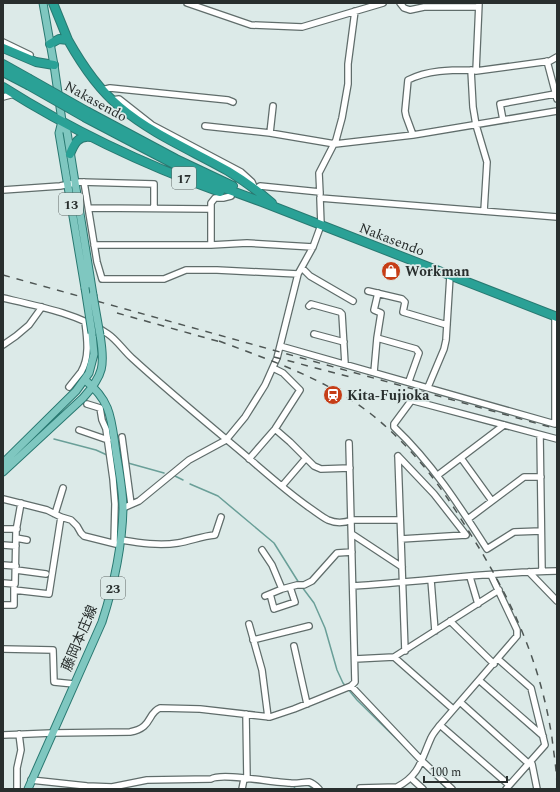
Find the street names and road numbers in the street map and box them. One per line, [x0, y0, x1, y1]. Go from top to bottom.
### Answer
street label: Nakasendo [61, 76, 131, 127]
road number: 17 [172, 167, 196, 189]
road number: 13 [59, 193, 83, 215]
street label: Nakasendo [356, 217, 428, 262]
road number: 23 [101, 577, 125, 599]
street label: 藤岡本庄線 [56, 602, 103, 675]

